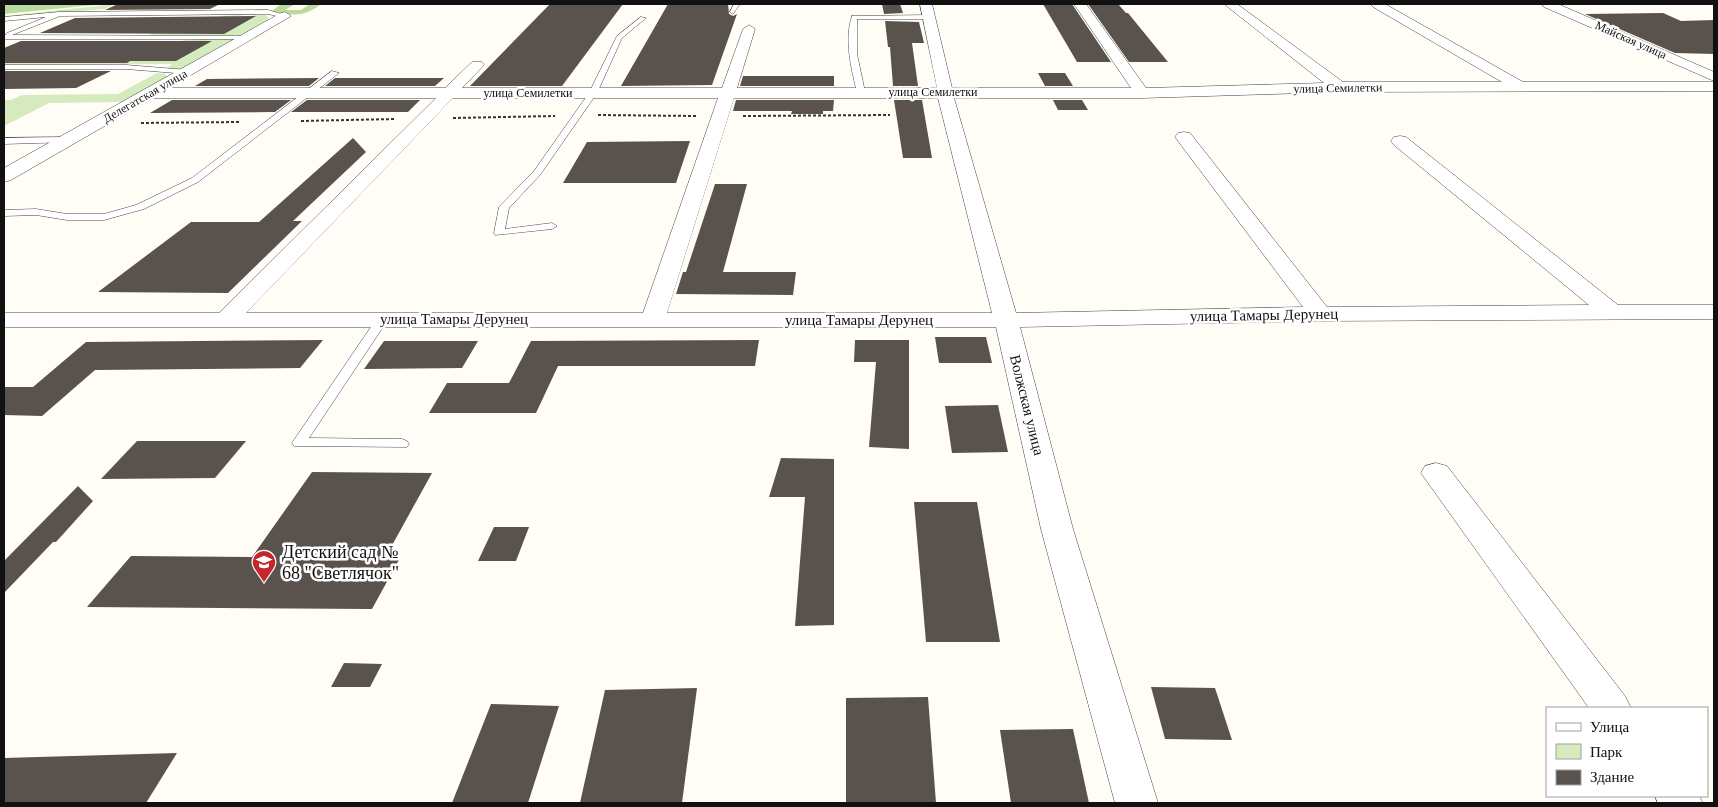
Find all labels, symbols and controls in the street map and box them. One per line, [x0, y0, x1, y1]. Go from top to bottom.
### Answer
street label: Майская улица [1593, 18, 1670, 62]
street label: Делегатская улица [100, 66, 190, 126]
street label: улица Семилетки [1293, 80, 1383, 96]
street label: улица Семилетки [889, 85, 978, 99]
street label: улица Семилетки [484, 86, 573, 100]
street label: улица Тамары Дерунец [1190, 306, 1338, 324]
street label: улица Тамары Дерунец [380, 311, 528, 327]
street label: улица Тамары Дерунец [785, 312, 933, 328]
street label: Волжская улица [1007, 353, 1047, 457]
place label: Детский сад № 68 "Светлячок" [282, 542, 399, 583]
school or university icon: Детский сад № 68 "Светлячок" [251, 549, 277, 583]
legend [1546, 707, 1708, 797]
text: Улица [1590, 719, 1629, 735]
text: Парк [1590, 744, 1623, 760]
text: Здание [1590, 769, 1634, 785]

